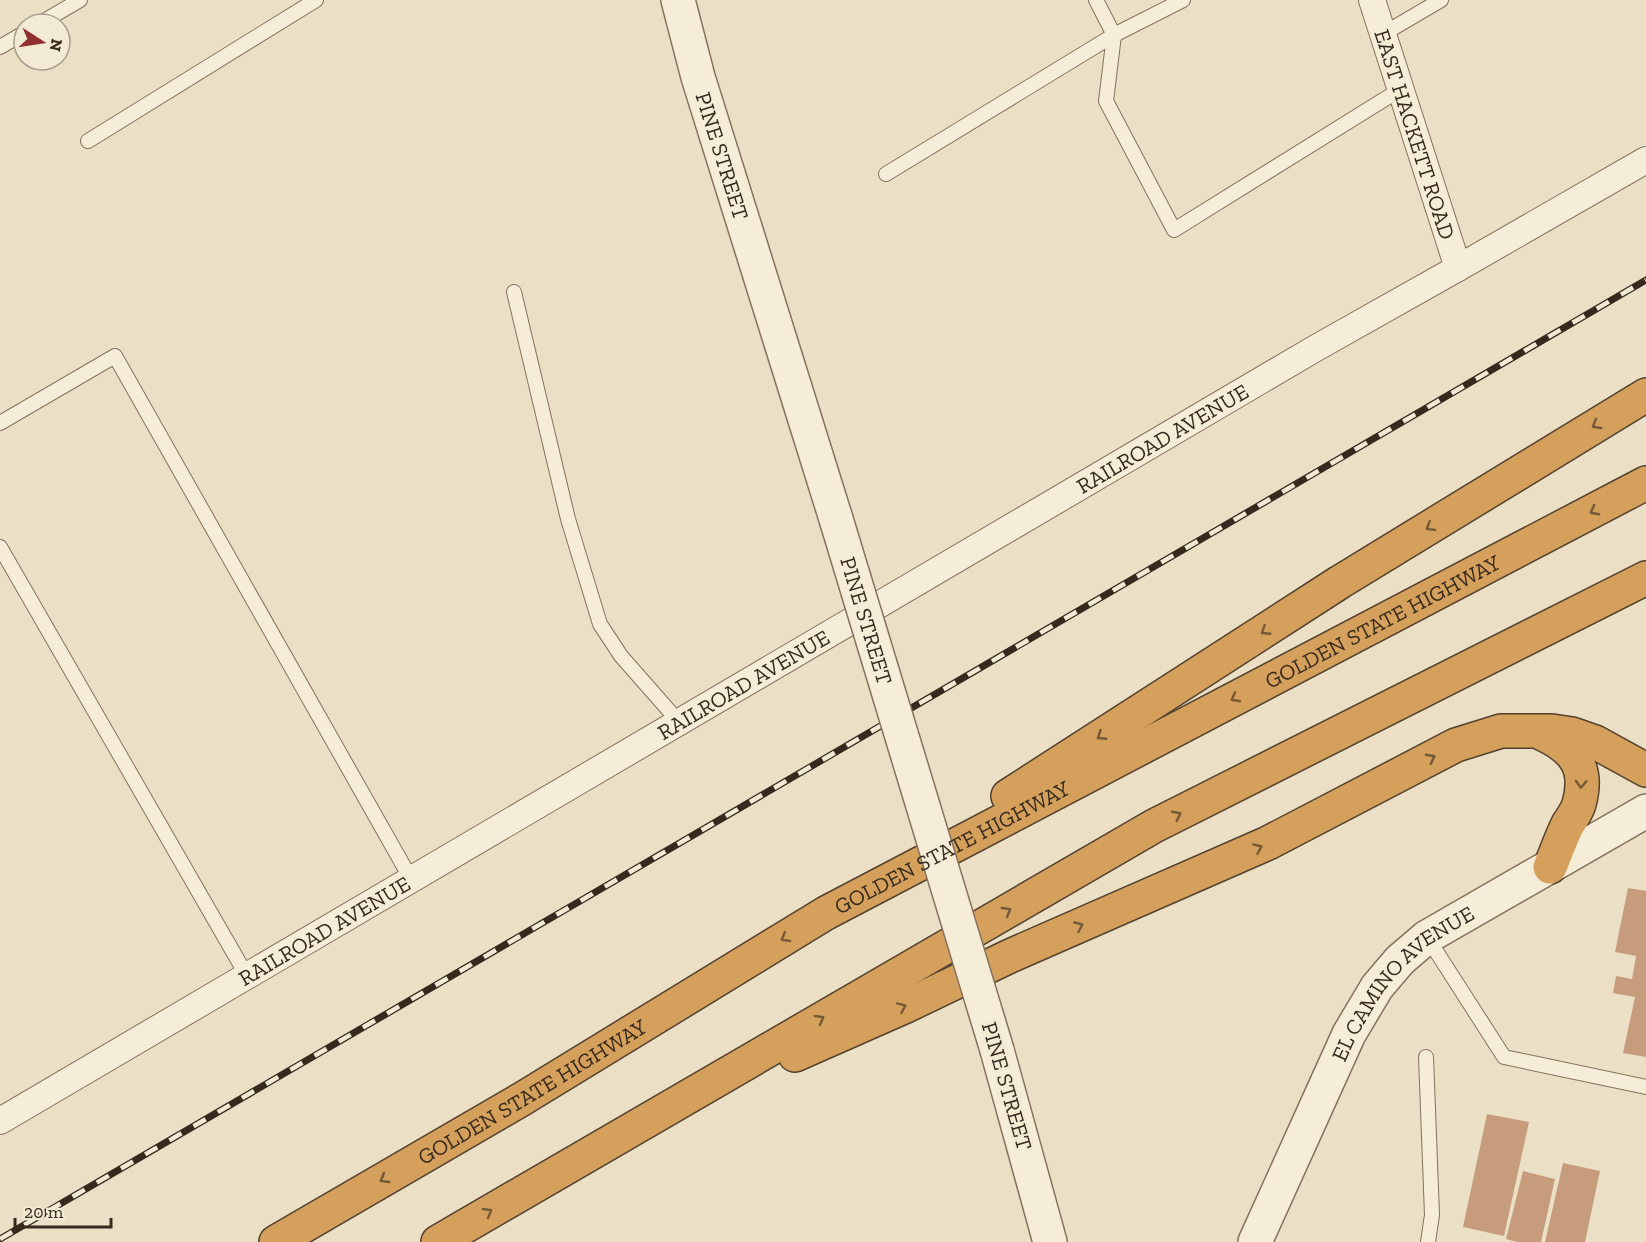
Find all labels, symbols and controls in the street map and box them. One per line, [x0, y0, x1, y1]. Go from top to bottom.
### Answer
north arrow [12, 12, 72, 72]
street label: EAST HACKETT ROAD [1369, 26, 1461, 243]
text: N [46, 37, 67, 53]
street label: PINE STREET [690, 89, 755, 223]
street label: RAILROAD AVENUE [1071, 377, 1253, 499]
one-way arrow [1592, 418, 1602, 429]
one-way arrow [1589, 503, 1600, 515]
one-way arrow [1426, 520, 1436, 532]
street label: GOLDEN STATE HIGHWAY [1260, 548, 1505, 694]
street label: PINE STREET [835, 553, 899, 688]
street label: RAILROAD AVENUE [652, 623, 834, 745]
one-way arrow [1260, 623, 1271, 634]
one-way arrow [1231, 691, 1242, 703]
one-way arrow [1096, 729, 1107, 740]
one-way arrow [1425, 754, 1435, 765]
street label: GOLDEN STATE HIGHWAY [830, 774, 1074, 920]
one-way arrow [1575, 780, 1587, 789]
one-way arrow [1170, 811, 1181, 822]
one-way arrow [1251, 843, 1262, 855]
street label: RAILROAD AVENUE [233, 870, 415, 992]
street label: EL CAMINO AVENUE [1325, 899, 1479, 1065]
one-way arrow [1001, 907, 1011, 918]
one-way arrow [1073, 921, 1084, 933]
one-way arrow [781, 930, 791, 942]
one-way arrow [895, 1003, 906, 1015]
street label: GOLDEN STATE HIGHWAY [413, 1012, 652, 1170]
one-way arrow [814, 1015, 824, 1027]
street label: PINE STREET [976, 1019, 1038, 1154]
one-way arrow [380, 1172, 390, 1183]
scale bar [15, 1191, 111, 1229]
text: 20 m [24, 1201, 64, 1223]
one-way arrow [482, 1208, 492, 1220]

